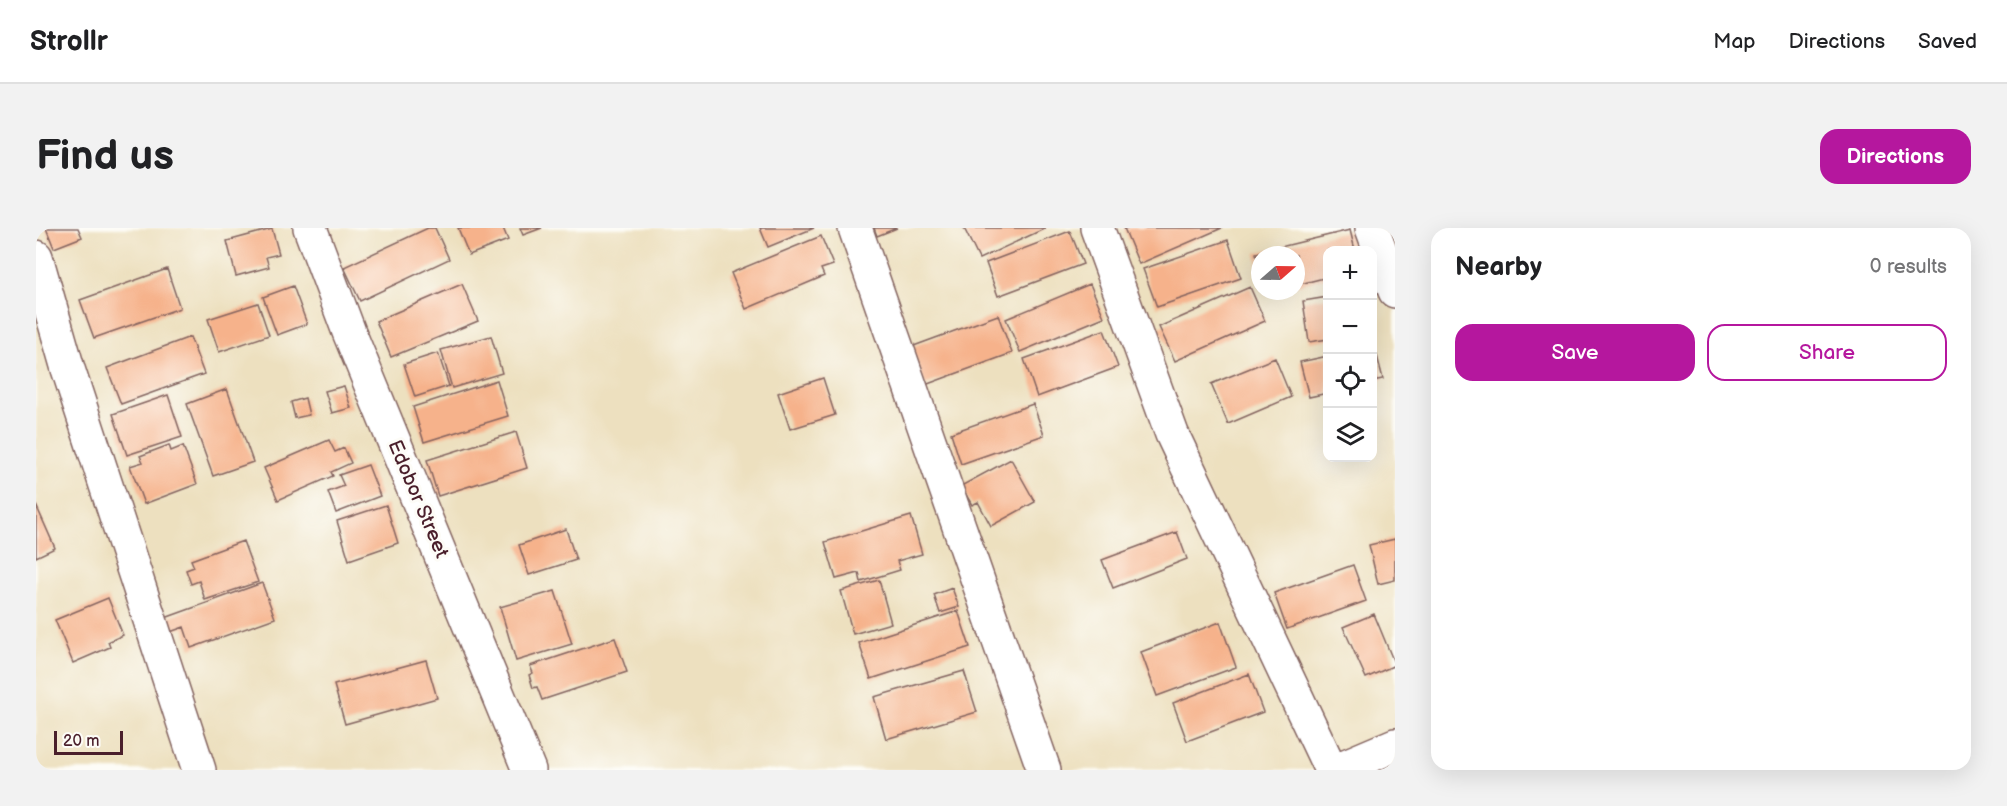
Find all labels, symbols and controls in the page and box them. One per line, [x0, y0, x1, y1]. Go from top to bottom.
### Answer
text: Strollr [30, 25, 108, 58]
text: Map [1713, 29, 1756, 54]
text: Directions [1789, 29, 1885, 54]
text: Saved [1918, 29, 1977, 54]
button: Directions [1820, 129, 1971, 184]
text: Find us [36, 131, 174, 182]
north arrow [1251, 246, 1305, 300]
map controls [1323, 246, 1377, 462]
button: + [1323, 246, 1377, 300]
text: Nearby [1455, 252, 1542, 283]
text: 0 results [1870, 255, 1947, 279]
button: − [1323, 300, 1377, 354]
button: Save [1455, 324, 1695, 381]
button: Share [1707, 324, 1947, 381]
button: locate [1323, 354, 1377, 408]
button: layers [1323, 408, 1377, 462]
street label: Edobor Street [382, 436, 454, 562]
scale bar [54, 728, 123, 756]
text: 20 m [63, 732, 99, 751]

